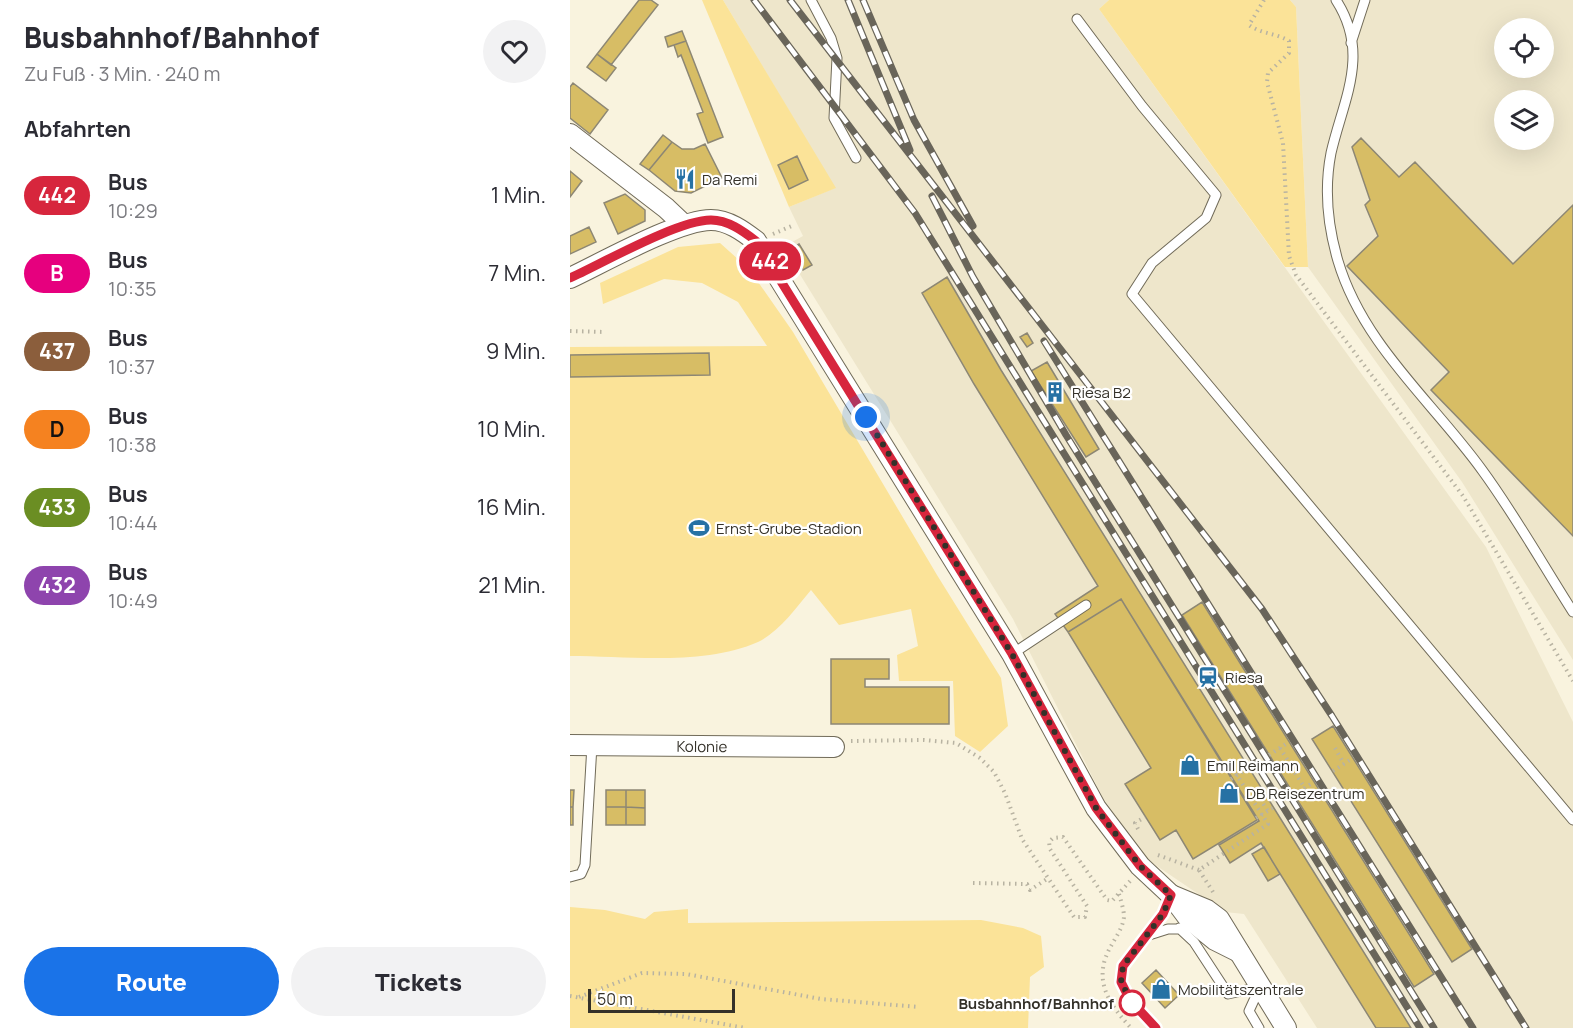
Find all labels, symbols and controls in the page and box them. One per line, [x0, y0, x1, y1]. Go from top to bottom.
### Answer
text: Busbahnhof/Bahnhof [24, 18, 319, 56]
map controls [1494, 18, 1554, 150]
button: locate [1494, 18, 1554, 78]
button: heart [483, 20, 546, 83]
text: Zu Fuß · 3 Min. · 240 m [24, 60, 221, 87]
button: layers [1494, 90, 1554, 150]
text: Abfahrten [24, 114, 131, 144]
text: Bus [108, 167, 148, 197]
restaurant icon: Da Remi [673, 167, 697, 191]
place label: Da Remi [702, 169, 758, 190]
text: 1 Min. [491, 180, 546, 210]
text: 442 [38, 181, 76, 209]
text: 10:29 [108, 197, 158, 224]
line badge: 442 [736, 242, 804, 280]
text: Bus [108, 245, 148, 275]
text: 442 [751, 247, 789, 275]
text: 7 Min. [488, 258, 546, 288]
text: B [50, 259, 64, 287]
text: 10:35 [108, 275, 157, 302]
text: Bus [108, 323, 148, 353]
text: 9 Min. [486, 336, 546, 366]
text: 437 [39, 337, 75, 365]
text: 10:37 [108, 353, 155, 380]
building icon: Riesa B2 [1043, 380, 1067, 404]
place label: Riesa B2 [1072, 382, 1131, 403]
text: Bus [108, 401, 148, 431]
your location [851, 402, 881, 432]
text: 10 Min. [477, 414, 546, 444]
text: D [50, 415, 64, 443]
text: 10:38 [108, 431, 157, 458]
text: Bus [108, 479, 148, 509]
text: 16 Min. [477, 492, 546, 522]
text: 433 [38, 493, 76, 521]
text: 10:44 [108, 509, 158, 536]
sports icon: Ernst-Grube-Stadion [687, 516, 711, 540]
place label: Ernst-Grube-Stadion [716, 518, 862, 539]
text: Bus [108, 557, 148, 587]
text: 21 Min. [478, 570, 546, 600]
text: 432 [38, 571, 76, 599]
text: 10:49 [108, 587, 158, 614]
station icon: Riesa [1196, 665, 1220, 689]
place label: Riesa [1225, 667, 1263, 688]
street label: Kolonie [677, 735, 728, 757]
shop icon: Emil Reimann [1178, 753, 1202, 777]
place label: Emil Reimann [1207, 755, 1299, 776]
shop icon: DB Reisezentrum [1217, 781, 1241, 805]
place label: DB Reisezentrum [1246, 783, 1364, 804]
button: Route [24, 947, 279, 1016]
button: Tickets [291, 947, 546, 1016]
shop icon: Mobilitätszentrale [1149, 977, 1173, 1001]
place label: Mobilitätszentrale [1178, 979, 1304, 1000]
scale bar [588, 986, 735, 1014]
text: 50 m [597, 988, 633, 1010]
marker: Busbahnhof/Bahnhof [1119, 990, 1145, 1016]
place label: Busbahnhof/Bahnhof [958, 993, 1114, 1014]

